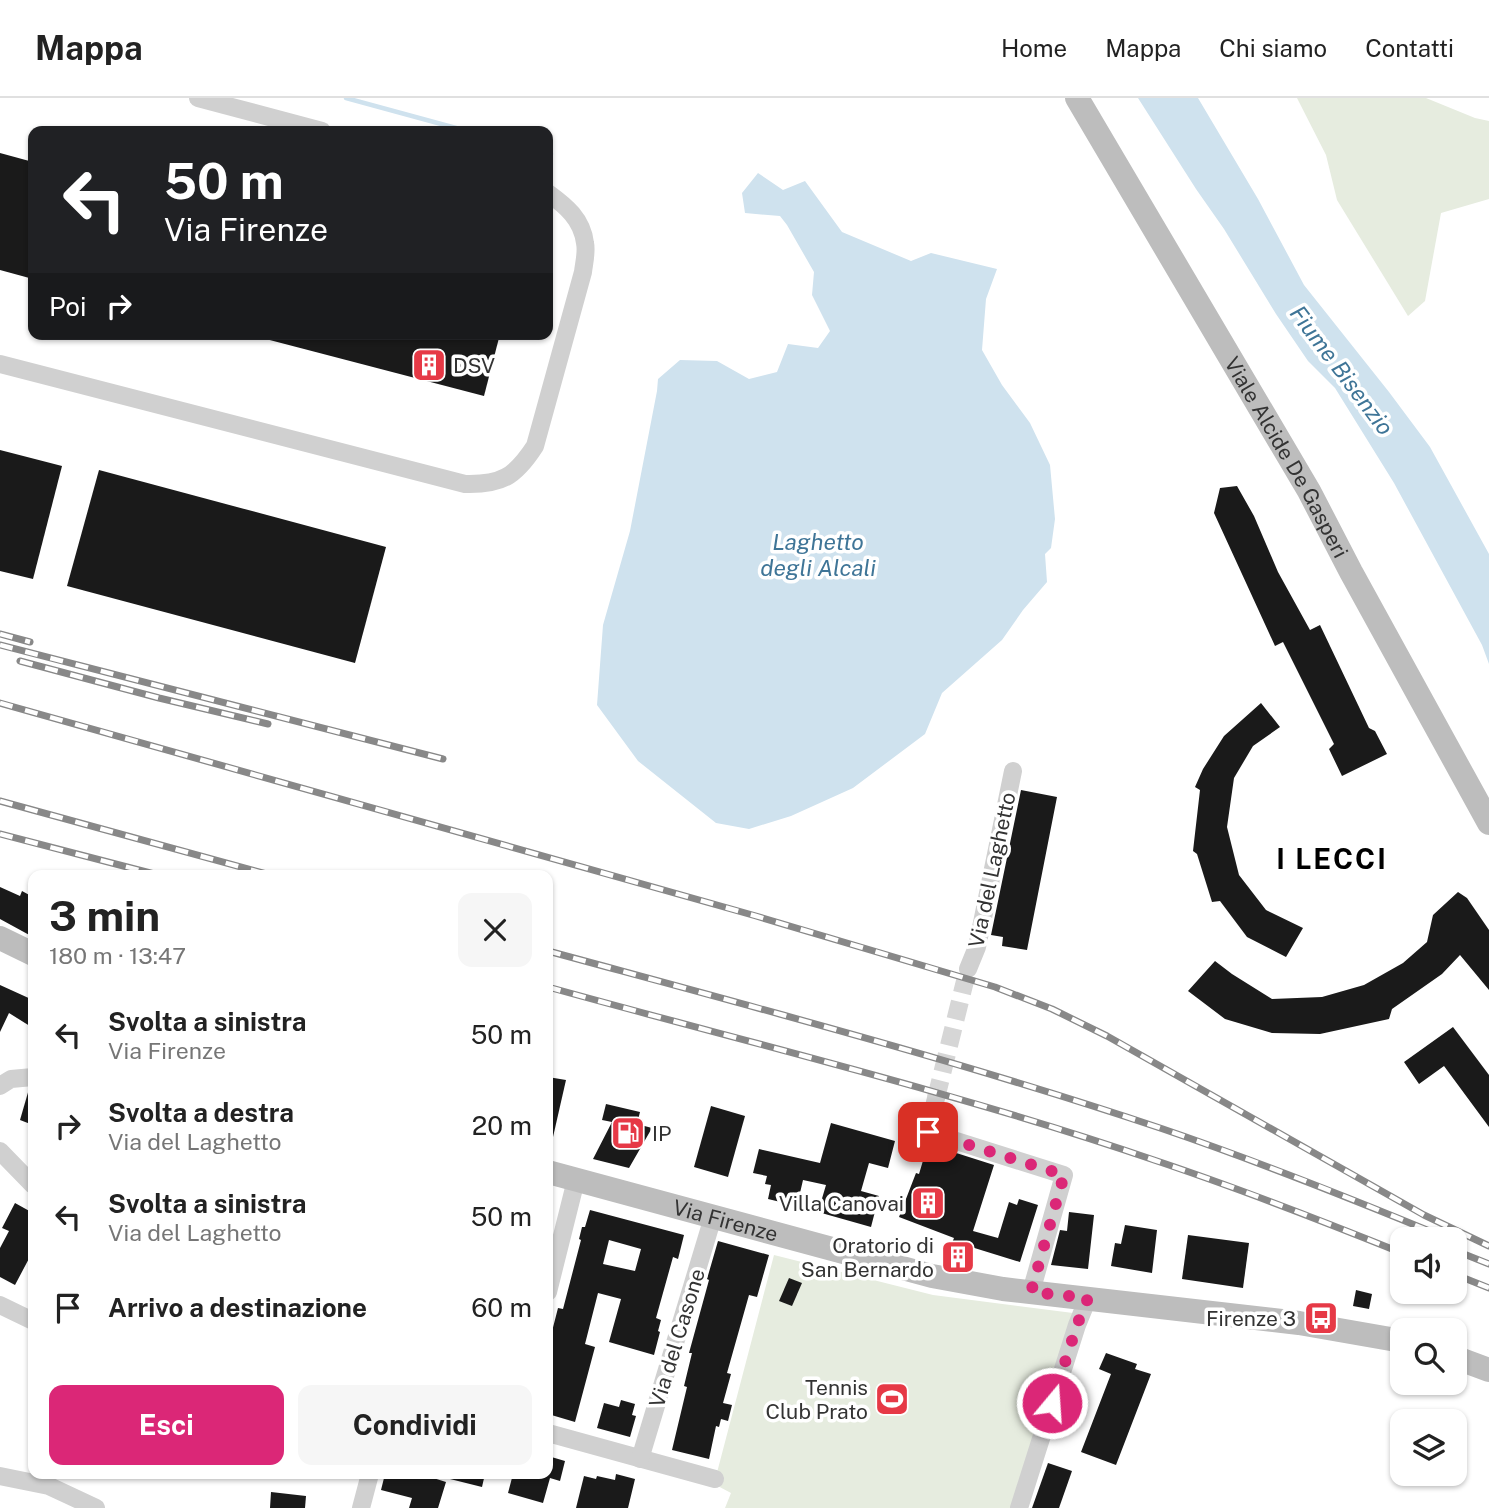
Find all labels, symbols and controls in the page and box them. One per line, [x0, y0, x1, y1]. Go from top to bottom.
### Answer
text: Mappa [35, 29, 143, 67]
text: Home [1001, 34, 1067, 62]
text: Mappa [1105, 34, 1181, 62]
text: Chi siamo [1219, 34, 1327, 62]
text: Contatti [1365, 34, 1454, 62]
text: 50 m [164, 152, 284, 210]
icon: left [49, 154, 140, 245]
text: Via Firenze [164, 211, 328, 248]
icon: right [100, 287, 138, 325]
text: Poi [49, 291, 86, 322]
water label: Fiume Bisenzio [1285, 300, 1399, 440]
building icon: DSV [410, 346, 448, 384]
street label: Viale Alcide De Gasperi [1220, 352, 1354, 562]
place label: DSV [453, 353, 495, 378]
water label: Laghetto degli Alcali [760, 528, 876, 581]
street label: Via del Laghetto [963, 790, 1021, 950]
district label: I LECCI [1276, 842, 1388, 875]
text: 3 min [49, 891, 160, 940]
button: close [458, 893, 532, 967]
text: 180 m · 13:47 [49, 942, 186, 969]
text: Svolta a sinistra [108, 1006, 306, 1037]
icon: left [49, 1016, 87, 1054]
text: 50 m [471, 1019, 532, 1050]
text: Via Firenze [108, 1037, 226, 1064]
text: Svolta a destra [108, 1097, 294, 1128]
pin [898, 1102, 958, 1162]
icon: right [49, 1107, 87, 1145]
text: 20 m [472, 1110, 532, 1141]
icon: arrive [909, 1113, 947, 1151]
fuel station icon: IP [609, 1114, 647, 1152]
place label: IP [652, 1121, 671, 1146]
text: Via del Laghetto [108, 1128, 282, 1155]
building icon: Villa Canovai [909, 1184, 947, 1222]
text: Svolta a sinistra [108, 1188, 306, 1219]
place label: Villa Canovai [779, 1191, 904, 1216]
street label: Via Firenze [670, 1194, 781, 1246]
icon: left [49, 1198, 87, 1236]
text: 50 m [471, 1201, 532, 1232]
text: Via del Laghetto [108, 1219, 282, 1246]
map controls [1390, 1227, 1467, 1486]
button: sound [1390, 1227, 1467, 1304]
place label: Oratorio di San Bernardo [801, 1233, 934, 1282]
building icon: Oratorio di San Bernardo [939, 1238, 977, 1276]
street label: Via del Casone [644, 1265, 710, 1411]
icon: arrive [49, 1289, 87, 1327]
text: Arrivo a destinazione [108, 1292, 367, 1323]
text: 60 m [471, 1292, 532, 1323]
bus stop icon: Firenze 3 [1302, 1299, 1340, 1337]
place label: Firenze 3 [1206, 1306, 1296, 1331]
button: search [1390, 1318, 1467, 1395]
position arrow [1015, 1366, 1089, 1440]
place label: Tennis Club Prato [766, 1375, 868, 1424]
sports icon: Tennis Club Prato [873, 1380, 911, 1418]
button: Esci [49, 1385, 284, 1465]
button: Condividi [298, 1385, 532, 1465]
button: layers [1390, 1409, 1467, 1486]

